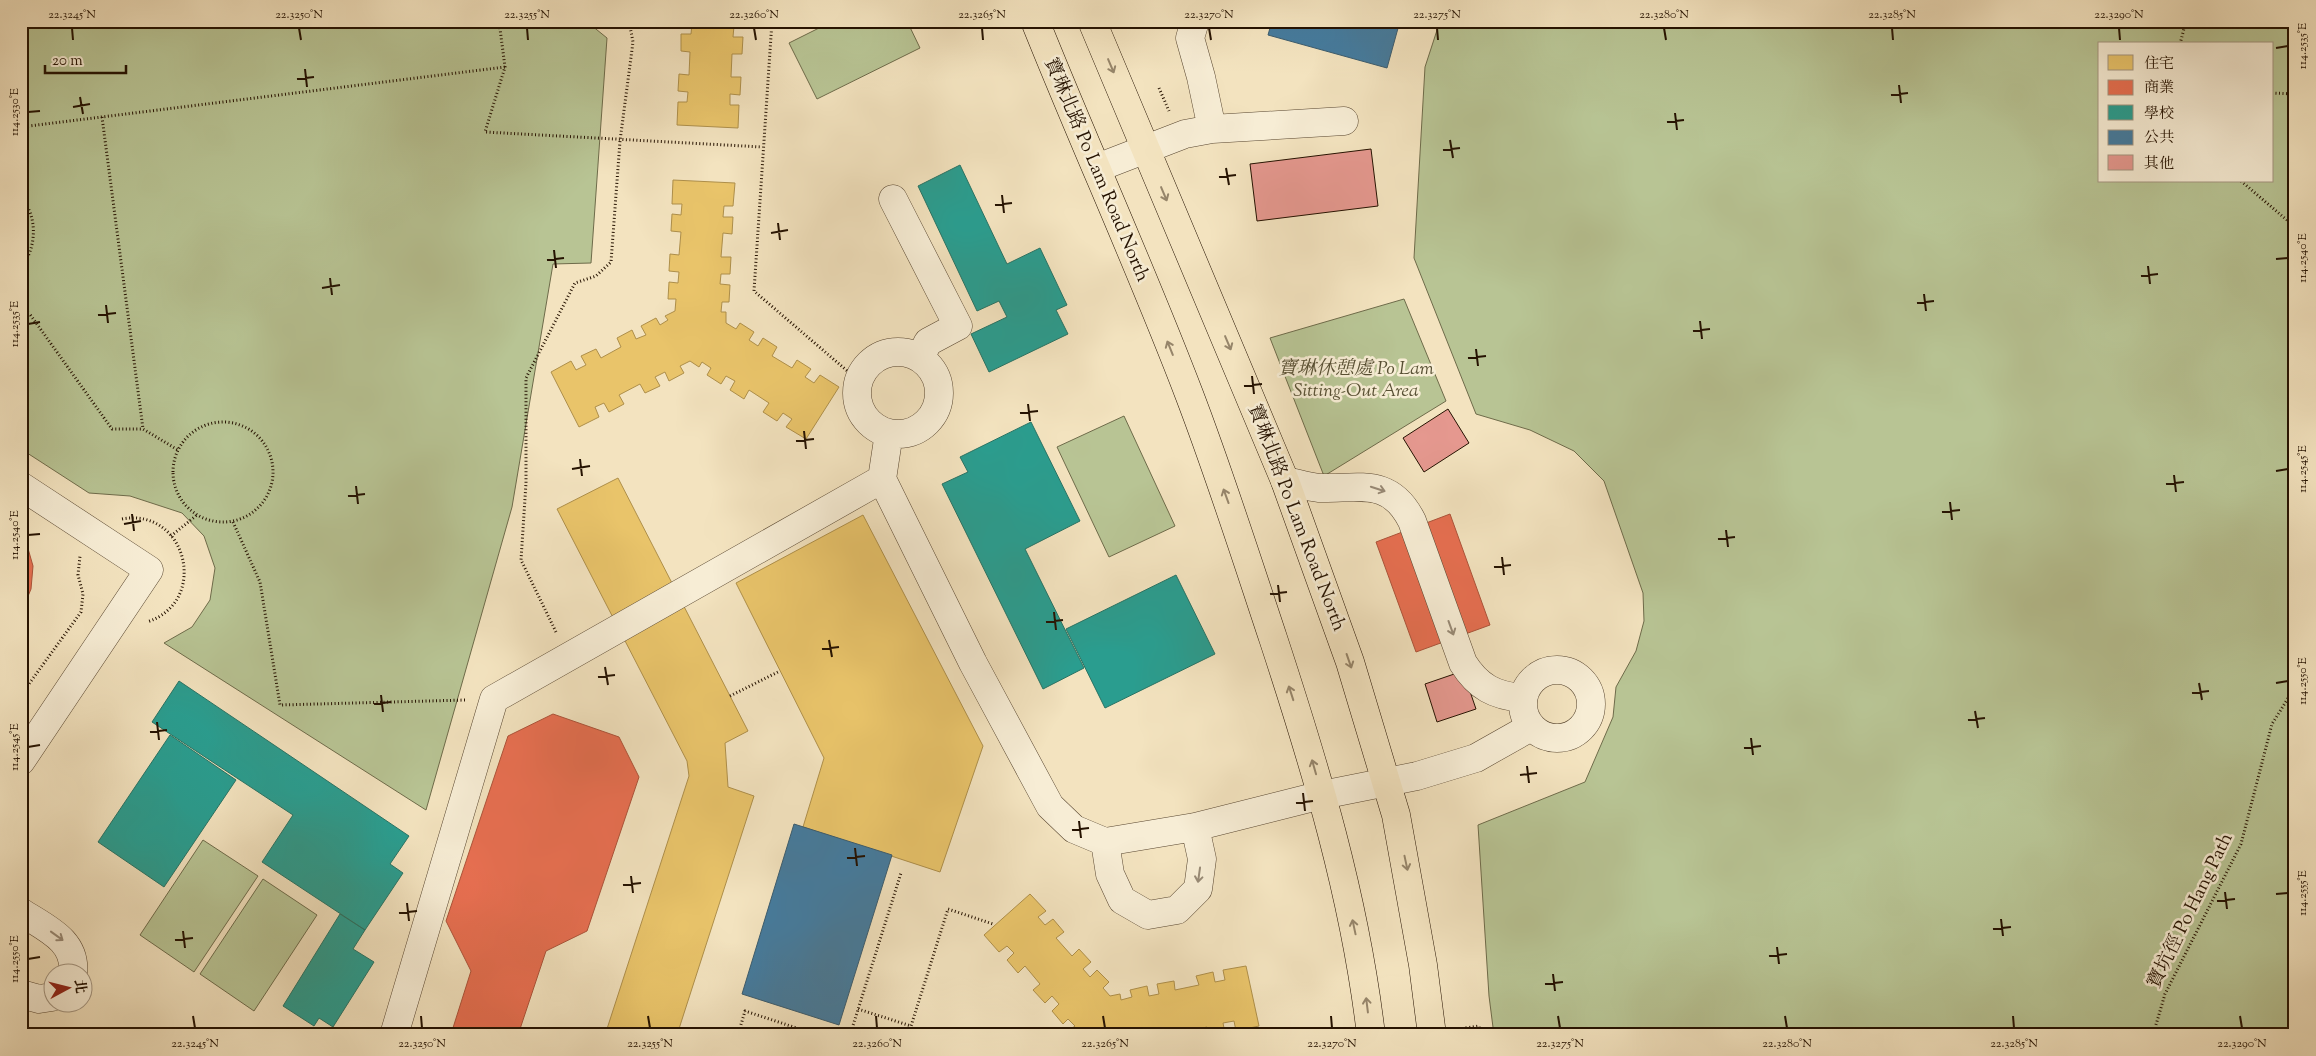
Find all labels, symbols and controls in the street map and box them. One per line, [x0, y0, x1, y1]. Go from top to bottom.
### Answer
text: 22.3245°N [48, 6, 96, 24]
text: 22.3250°N [275, 6, 323, 24]
text: 22.3255°N [504, 6, 550, 24]
text: 22.3260°N [729, 6, 779, 24]
text: 22.3265°N [958, 6, 1006, 24]
text: 22.3270°N [1184, 6, 1234, 24]
text: 22.3275°N [1413, 6, 1461, 24]
text: 22.3280°N [1639, 6, 1689, 24]
text: 22.3285°N [1868, 6, 1916, 24]
text: 22.3290°N [2094, 6, 2144, 24]
text: 114.2535°E [2294, 22, 2312, 69]
scale bar [45, 42, 126, 74]
legend [2098, 42, 2274, 182]
text: 20 m [52, 51, 83, 72]
street label: 寶琳北路 Po Lam Road North [1036, 54, 1156, 286]
text: 住宅 [2144, 54, 2174, 75]
one-way arrow [1107, 58, 1117, 73]
text: 商業 [2144, 78, 2174, 99]
text: 114.2530°E [6, 87, 24, 136]
text: 學校 [2144, 104, 2174, 125]
text: 公共 [2144, 128, 2174, 149]
text: 其他 [2144, 154, 2174, 175]
one-way arrow [1160, 186, 1169, 201]
text: 114.2540°E [2294, 233, 2312, 283]
text: 114.2535°E [6, 300, 24, 347]
one-way arrow [1223, 335, 1233, 350]
one-way arrow [1165, 341, 1174, 356]
park label: 寶琳休憩處 Po Lam Sitting-Out Area [1278, 356, 1435, 405]
street label: 寶琳北路 Po Lam Road North [1240, 401, 1352, 635]
text: 114.2545°E [2294, 445, 2312, 493]
one-way arrow [1369, 485, 1385, 495]
one-way arrow [1221, 488, 1230, 504]
text: 114.2540°E [6, 510, 24, 560]
one-way arrow [1447, 620, 1456, 635]
one-way arrow [1345, 652, 1354, 668]
text: 114.2550°E [2294, 656, 2312, 705]
one-way arrow [1286, 685, 1295, 701]
text: 114.2545°E [6, 723, 24, 771]
one-way arrow [1309, 759, 1319, 775]
street label: 寶坑徑 Po Hang Path [2142, 829, 2240, 993]
one-way arrow [1401, 854, 1411, 870]
one-way arrow [1194, 867, 1204, 883]
text: 114.2555°E [2294, 869, 2312, 916]
one-way arrow [1348, 919, 1358, 935]
one-way arrow [50, 931, 64, 941]
text: 114.2550°E [6, 934, 24, 983]
north arrow [42, 964, 92, 1014]
text: 北 [68, 978, 90, 995]
one-way arrow [1362, 997, 1372, 1013]
text: 22.3245°N [171, 1035, 219, 1053]
text: 22.3250°N [398, 1035, 446, 1053]
text: 22.3255°N [627, 1035, 673, 1053]
text: 22.3260°N [852, 1035, 902, 1053]
text: 22.3265°N [1081, 1035, 1129, 1053]
text: 22.3270°N [1307, 1035, 1357, 1053]
text: 22.3275°N [1536, 1035, 1584, 1053]
text: 22.3280°N [1762, 1035, 1812, 1053]
text: 22.3285°N [1990, 1035, 2038, 1053]
text: 22.3290°N [2217, 1035, 2267, 1053]

